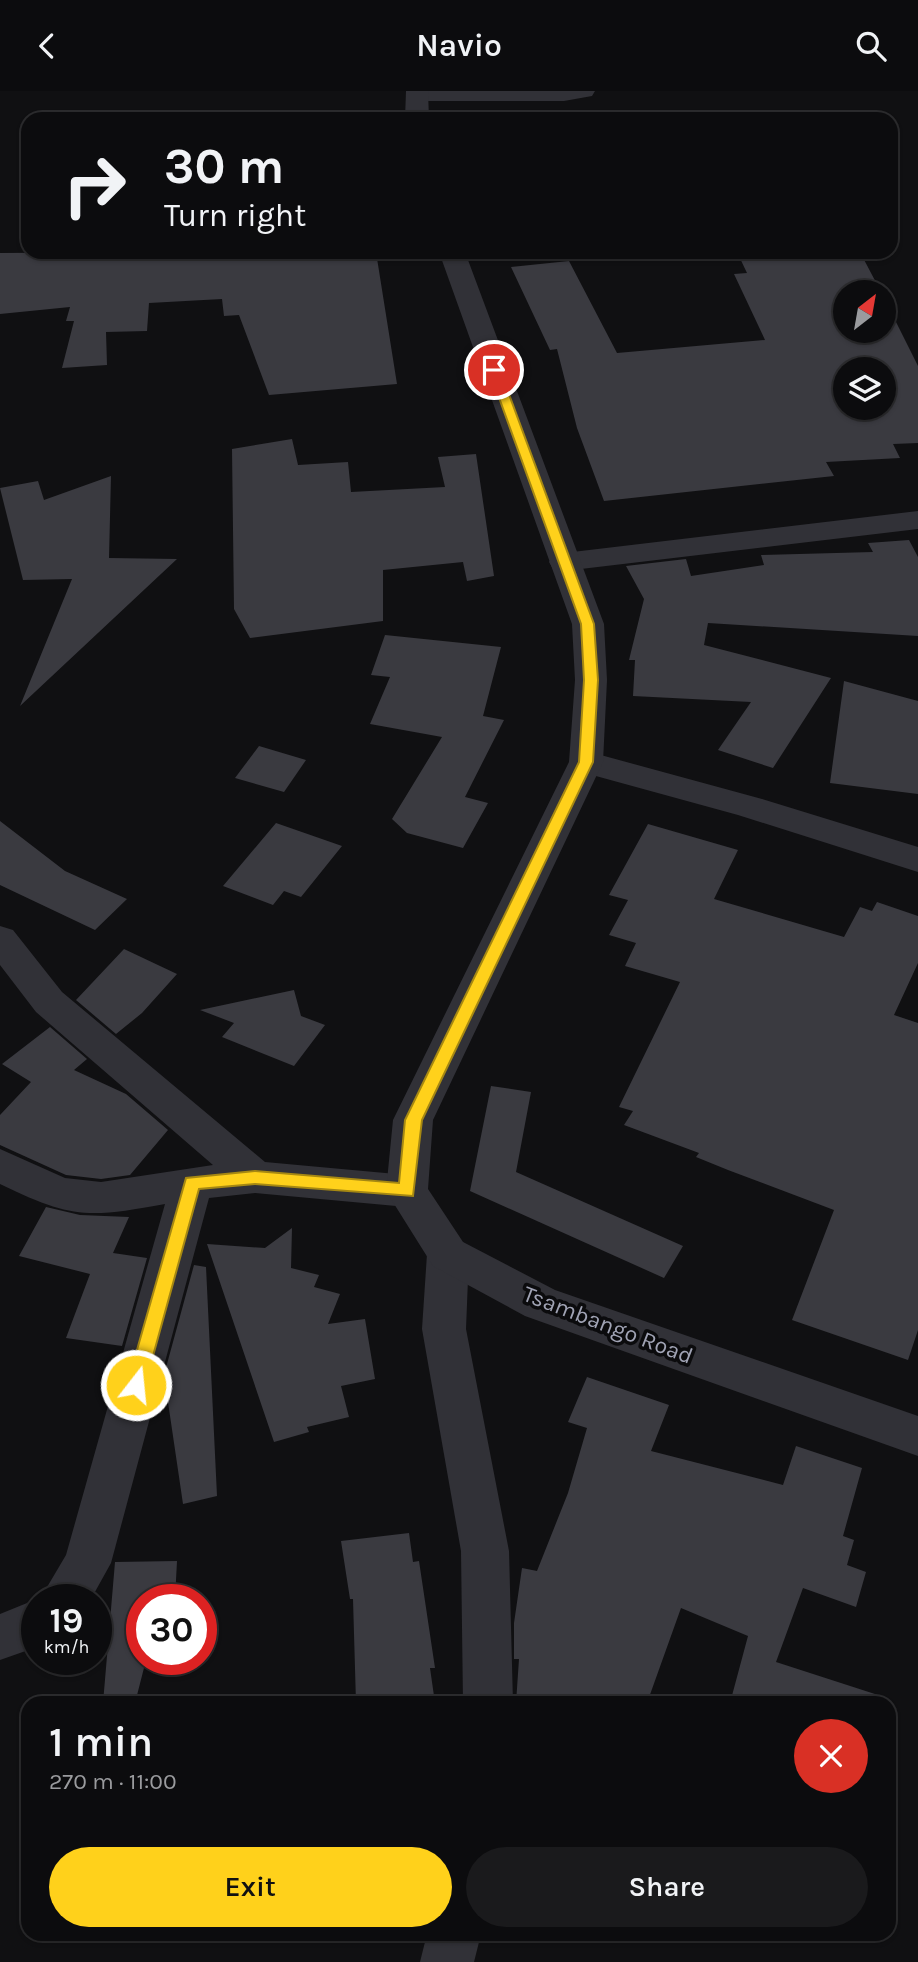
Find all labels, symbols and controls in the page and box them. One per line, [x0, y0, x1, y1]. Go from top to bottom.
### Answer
icon: back [28, 27, 66, 65]
text: Navio [416, 27, 502, 64]
icon: search [852, 27, 890, 65]
text: 30 m [164, 138, 284, 195]
icon: right [49, 140, 140, 231]
text: Turn right [164, 197, 306, 234]
north arrow [833, 280, 896, 343]
map controls [833, 280, 896, 420]
pin [464, 340, 524, 400]
icon: arrive [475, 351, 513, 389]
button: layers [833, 357, 896, 420]
street label: Tsambango Road [519, 1280, 697, 1370]
position arrow [99, 1348, 173, 1422]
speed limit sign: 30 [126, 1584, 217, 1675]
text: 19 [50, 1600, 83, 1641]
text: km/h [44, 1636, 89, 1658]
text: 1 min [49, 1717, 153, 1767]
button: close [794, 1719, 868, 1793]
text: 270 m · 11:00 [49, 1768, 177, 1795]
button: Exit [49, 1847, 452, 1927]
button: Share [466, 1847, 868, 1927]

